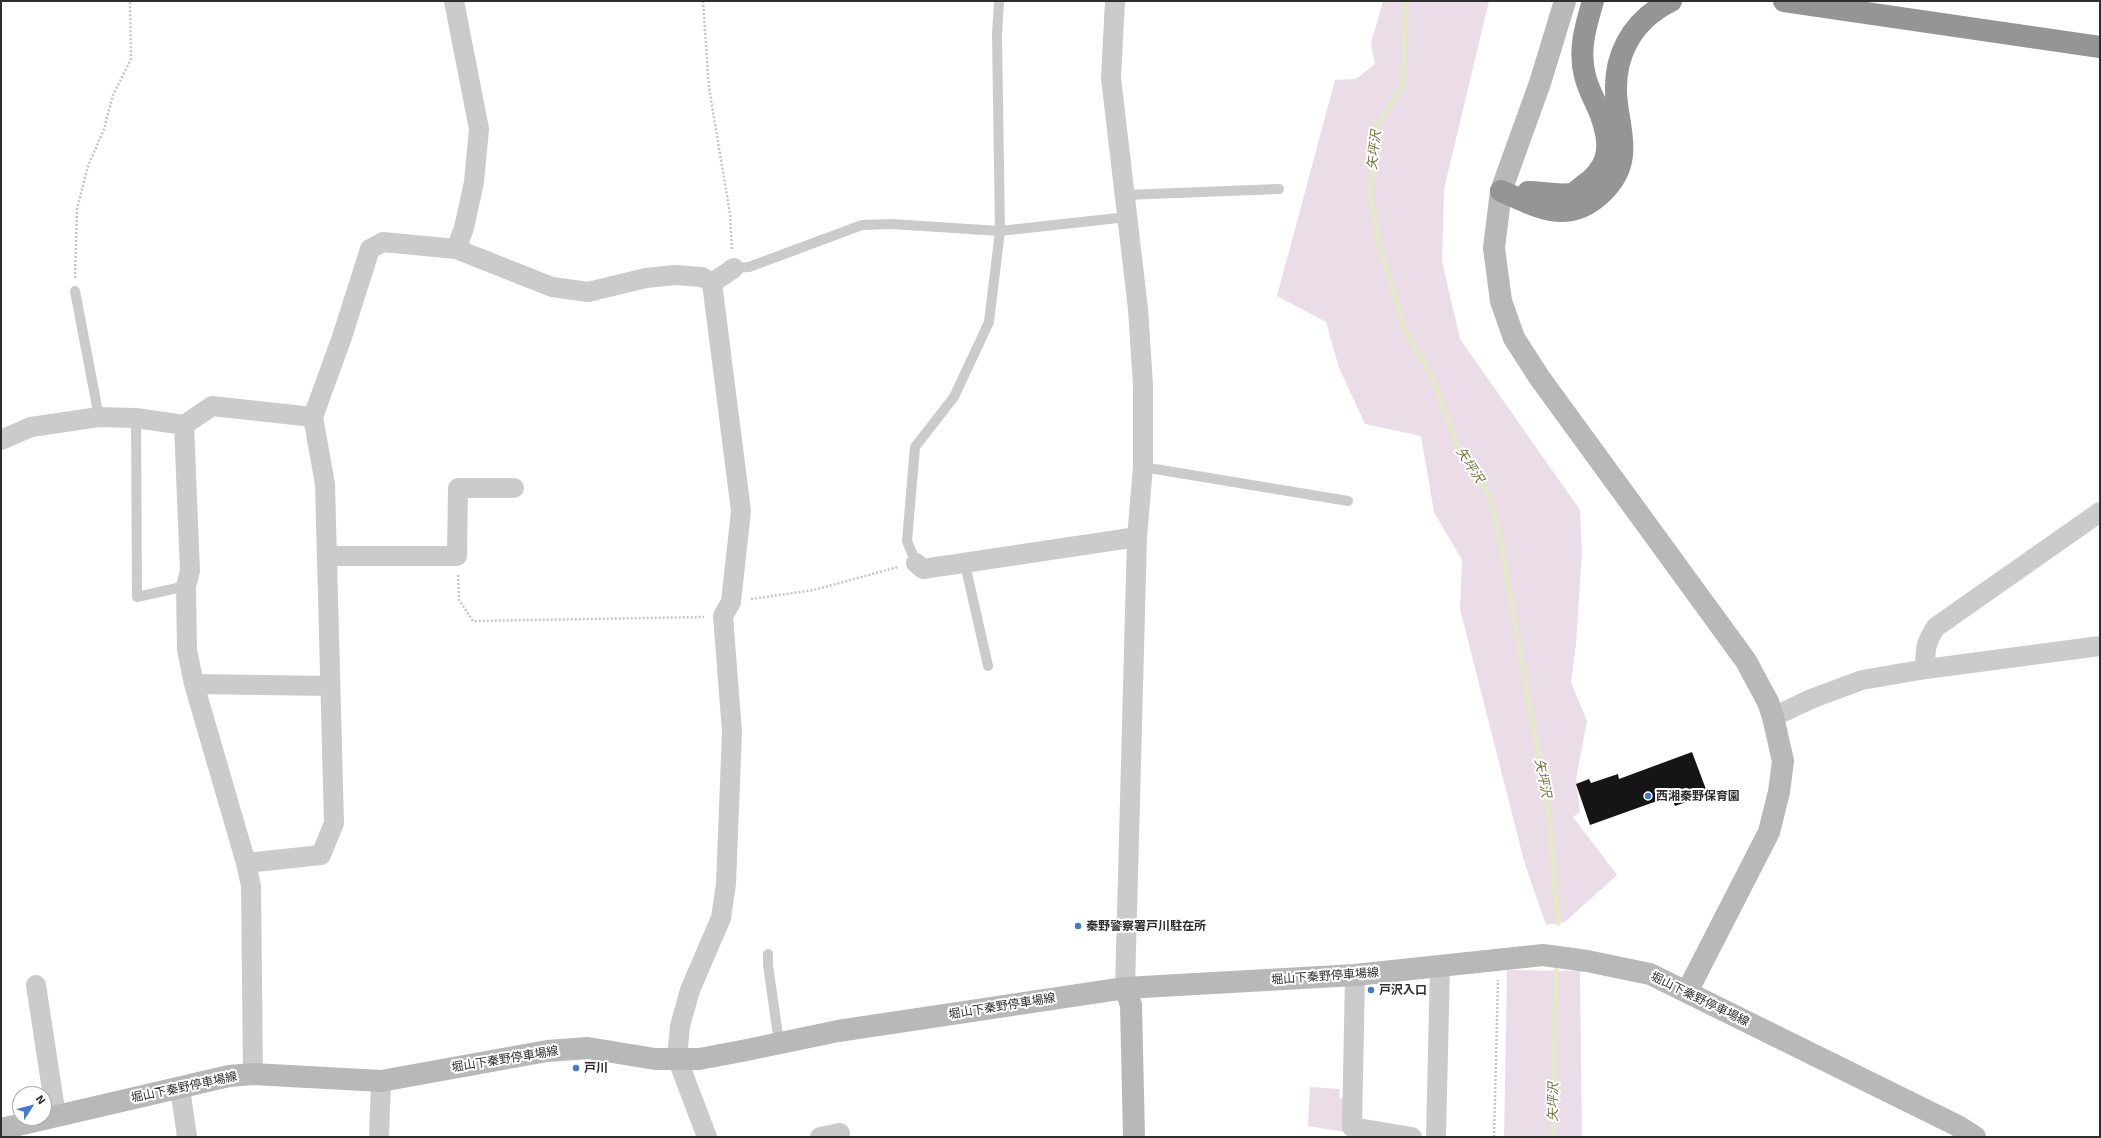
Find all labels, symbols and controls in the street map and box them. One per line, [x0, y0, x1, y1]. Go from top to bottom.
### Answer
water label: 矢坪沢 [1364, 130, 1384, 170]
water label: 矢坪沢 [1453, 444, 1487, 486]
water label: 矢坪沢 [1532, 757, 1554, 799]
place label: 西湘秦野保育園 [1656, 789, 1740, 803]
marker: 西湘秦野保育園 [1643, 791, 1653, 801]
place label: 秦野警察署戸川駐在所 [1086, 919, 1206, 933]
marker: 秦野警察署戸川駐在所 [1073, 921, 1083, 931]
street label: 堀山下秦野停車場線 [1271, 965, 1379, 987]
street label: 堀山下秦野停車場線 [1648, 969, 1752, 1029]
place label: 戸沢入口 [1379, 983, 1427, 997]
marker: 戸沢入口 [1366, 985, 1376, 995]
street label: 堀山下秦野停車場線 [948, 990, 1056, 1022]
street label: 堀山下秦野停車場線 [451, 1043, 559, 1075]
place label: 戸川 [584, 1061, 608, 1075]
marker: 戸川 [571, 1063, 581, 1073]
street label: 堀山下秦野停車場線 [130, 1069, 238, 1105]
water label: 矢坪沢 [1545, 1082, 1561, 1122]
north arrow [12, 1086, 52, 1126]
text: N [34, 1092, 49, 1106]

